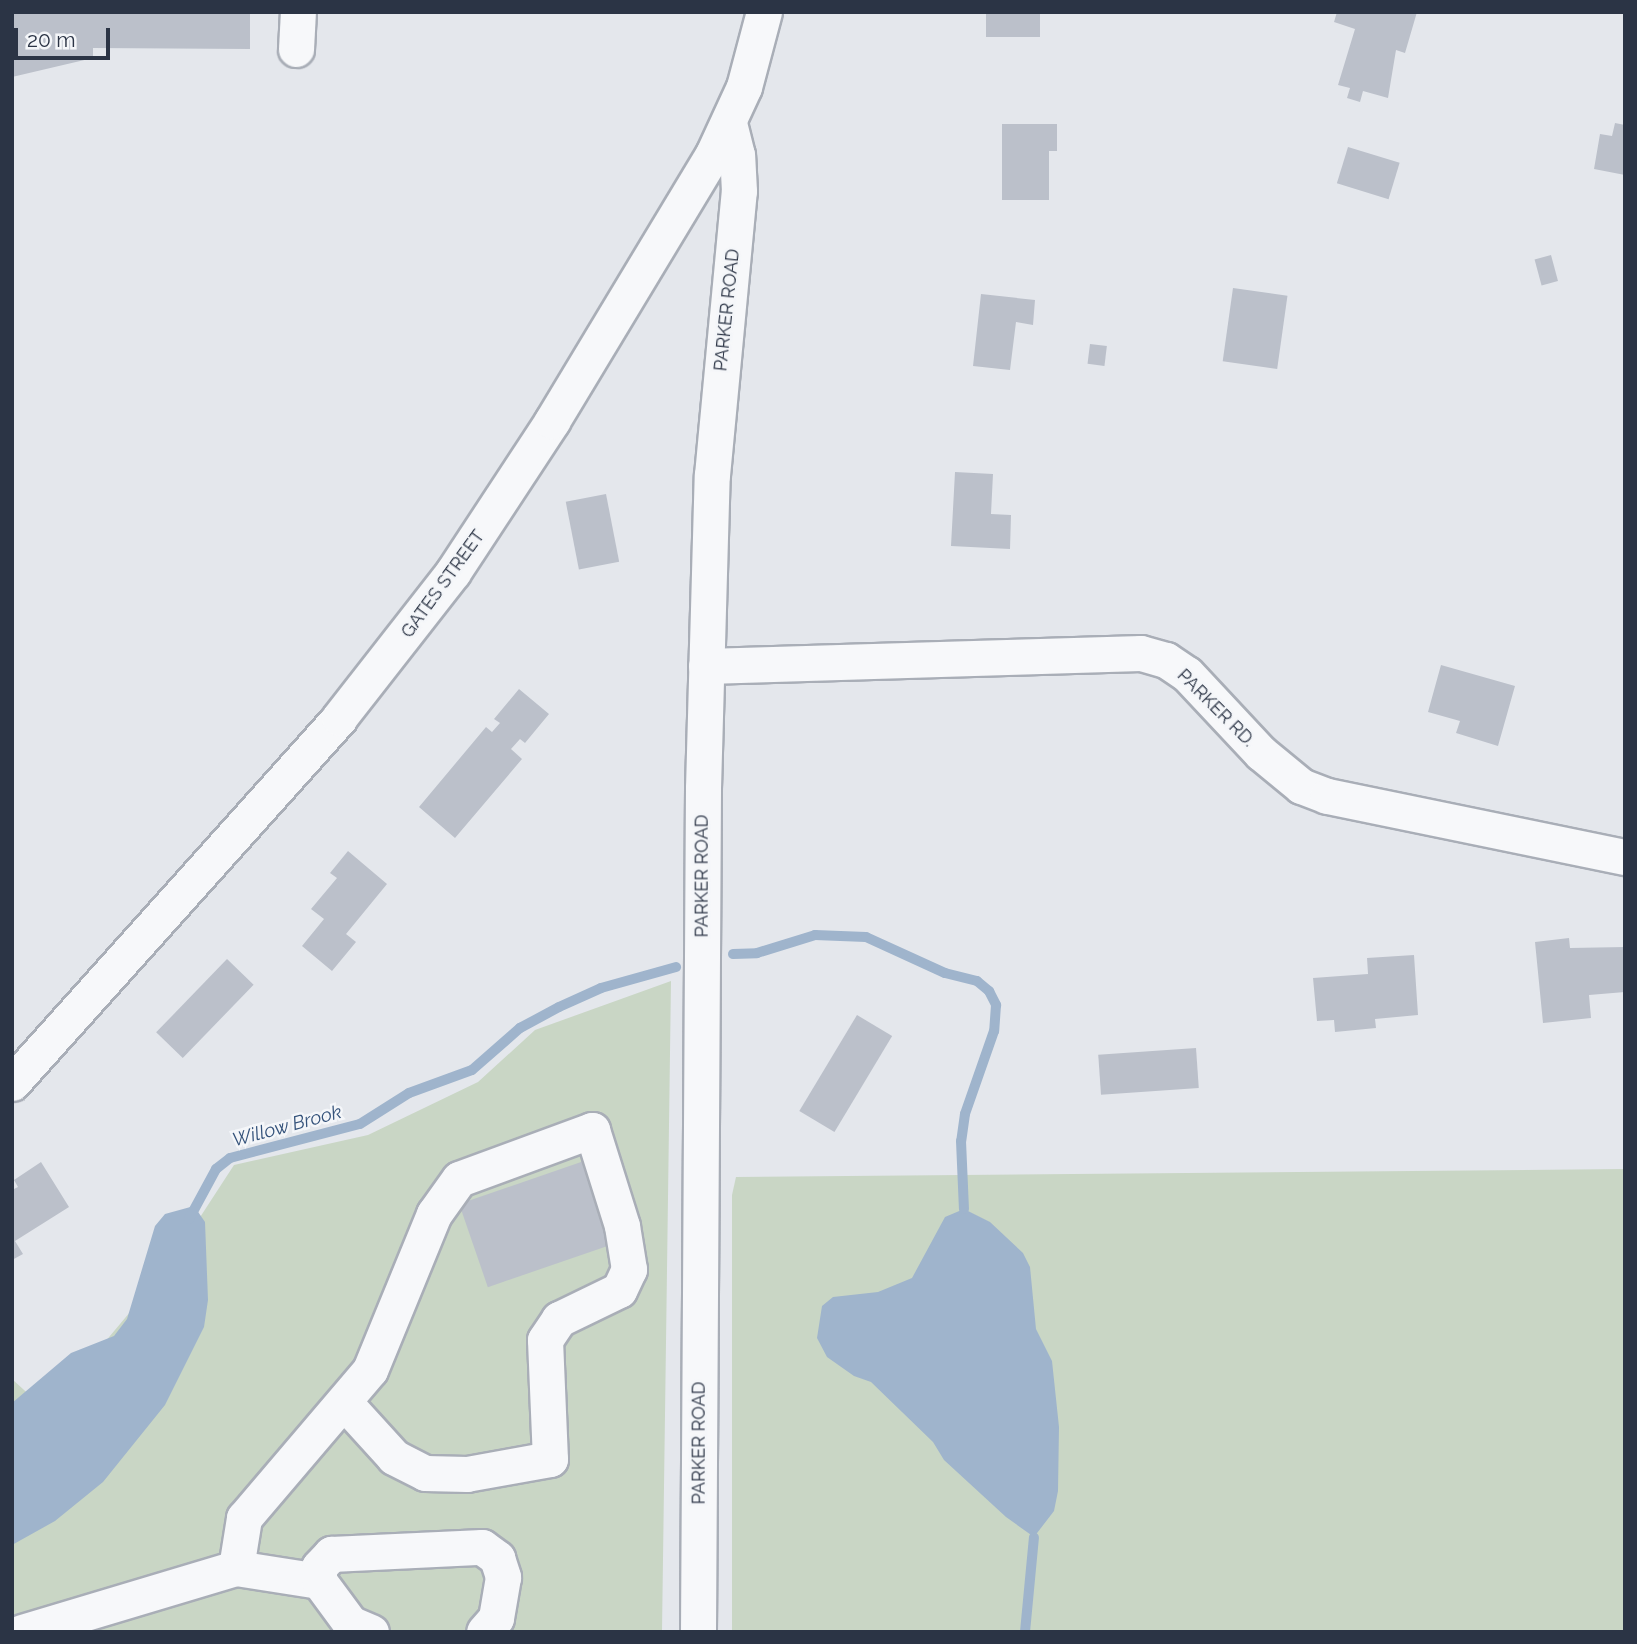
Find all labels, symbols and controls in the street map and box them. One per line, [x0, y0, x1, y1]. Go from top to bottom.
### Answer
scale bar [18, 14, 114, 58]
text: 20 m [27, 27, 75, 52]
street label: PARKER ROAD [710, 248, 744, 372]
street label: GATES STREET [397, 526, 489, 642]
street label: PARKER RD. [1173, 665, 1259, 751]
street label: PARKER ROAD [691, 815, 713, 937]
water label: Willow Brook [230, 1100, 344, 1152]
street label: PARKER ROAD [688, 1382, 710, 1504]

